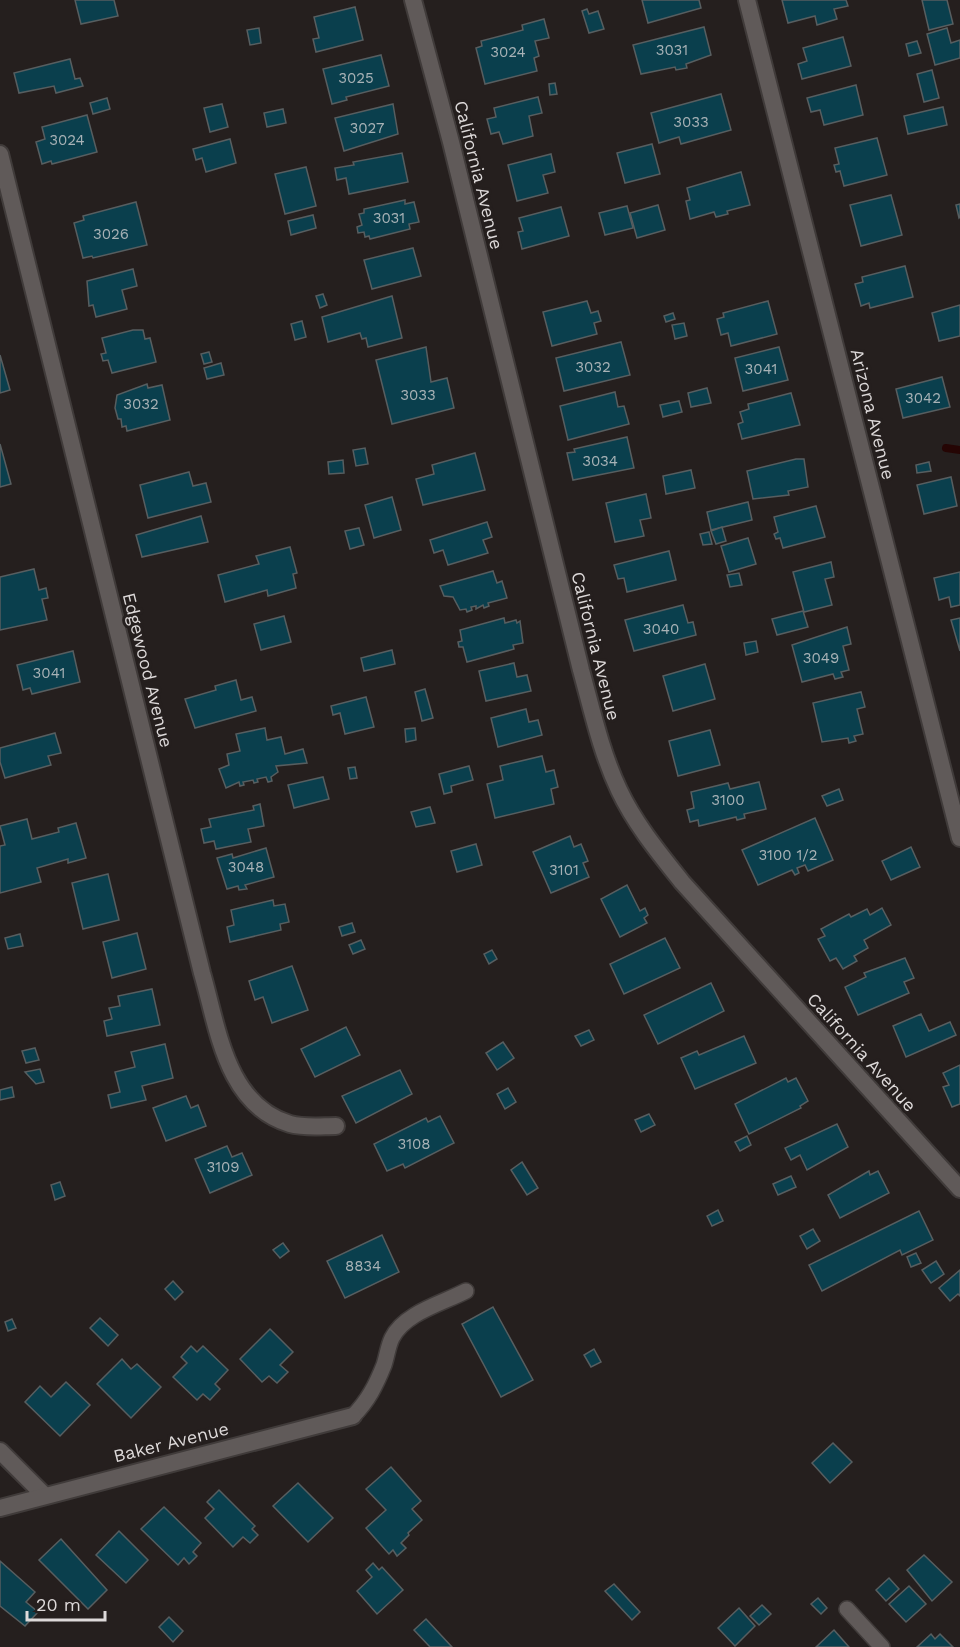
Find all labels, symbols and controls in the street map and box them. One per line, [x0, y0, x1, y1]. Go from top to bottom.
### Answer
house number: 3031 [656, 41, 688, 59]
house number: 3024 [490, 43, 526, 61]
house number: 3025 [338, 69, 374, 87]
street label: California Avenue [450, 98, 508, 252]
house number: 3033 [673, 113, 709, 131]
house number: 3027 [350, 119, 384, 137]
house number: 3024 [49, 131, 85, 149]
house number: 3031 [373, 209, 405, 227]
house number: 3026 [93, 225, 129, 243]
street label: Arizona Avenue [847, 346, 899, 482]
house number: 3032 [575, 358, 611, 376]
house number: 3041 [745, 360, 777, 378]
house number: 3033 [400, 386, 436, 404]
house number: 3042 [905, 389, 941, 407]
house number: 3032 [123, 395, 159, 413]
house number: 3034 [582, 452, 618, 470]
street label: California Avenue [567, 569, 625, 723]
street label: Edgewood Avenue [119, 590, 177, 750]
house number: 3040 [643, 620, 679, 638]
house number: 3049 [803, 649, 839, 667]
house number: 3041 [33, 664, 65, 682]
house number: 3100 [711, 791, 745, 809]
house number: 3100 1/2 [758, 846, 818, 864]
house number: 3048 [228, 858, 264, 876]
house number: 3101 [549, 861, 579, 879]
street label: California Avenue [803, 988, 921, 1116]
house number: 3108 [397, 1135, 431, 1153]
house number: 3109 [206, 1158, 240, 1176]
house number: 8834 [345, 1257, 381, 1275]
street label: Baker Avenue [111, 1418, 231, 1466]
scale bar [27, 1584, 105, 1622]
text: 20 m [36, 1594, 81, 1615]

